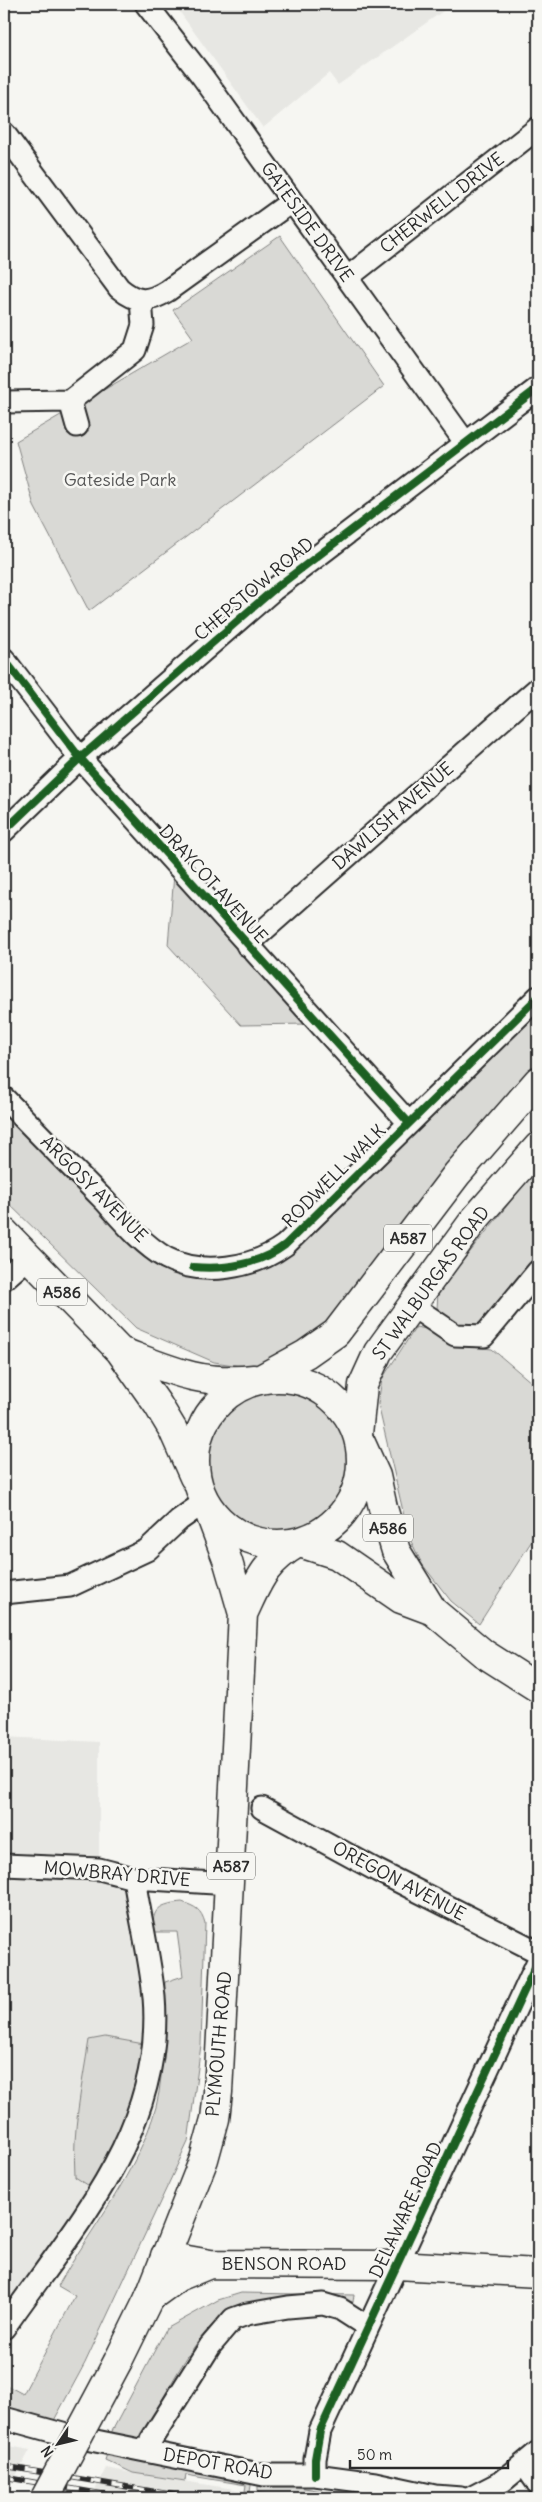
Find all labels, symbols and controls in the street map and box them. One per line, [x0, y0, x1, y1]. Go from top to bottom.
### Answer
street label: CHERWELL DRIVE [375, 147, 508, 258]
street label: GATESIDE DRIVE [256, 157, 359, 286]
park label: Gateside Park [64, 468, 176, 491]
street label: CHEPSTOW ROAD [189, 532, 318, 645]
street label: DAWLISH AVENUE [327, 757, 458, 875]
street label: DRAYCOT AVENUE [154, 820, 273, 948]
street label: RODWELL WALK [277, 1119, 390, 1232]
street label: ARGOSY AVENUE [36, 1130, 153, 1247]
street label: ST WALBURGAS ROAD [367, 1201, 494, 1364]
road number: A587 [384, 1224, 432, 1252]
road number: A586 [37, 1278, 87, 1305]
road number: A586 [363, 1515, 413, 1542]
street label: OREGON AVENUE [329, 1836, 470, 1925]
road number: A587 [207, 1852, 255, 1880]
street label: MOWBRAY DRIVE [43, 1856, 191, 1891]
street label: PLYMOUTH ROAD [201, 1970, 236, 2118]
street label: DELAWARE ROAD [364, 2138, 447, 2282]
street label: BENSON ROAD [221, 2252, 347, 2275]
north arrow [32, 2420, 82, 2470]
scale bar [350, 2437, 507, 2469]
text: N [37, 2442, 58, 2461]
street label: DEPOT ROAD [161, 2443, 275, 2484]
text: 50 m [357, 2445, 392, 2464]

